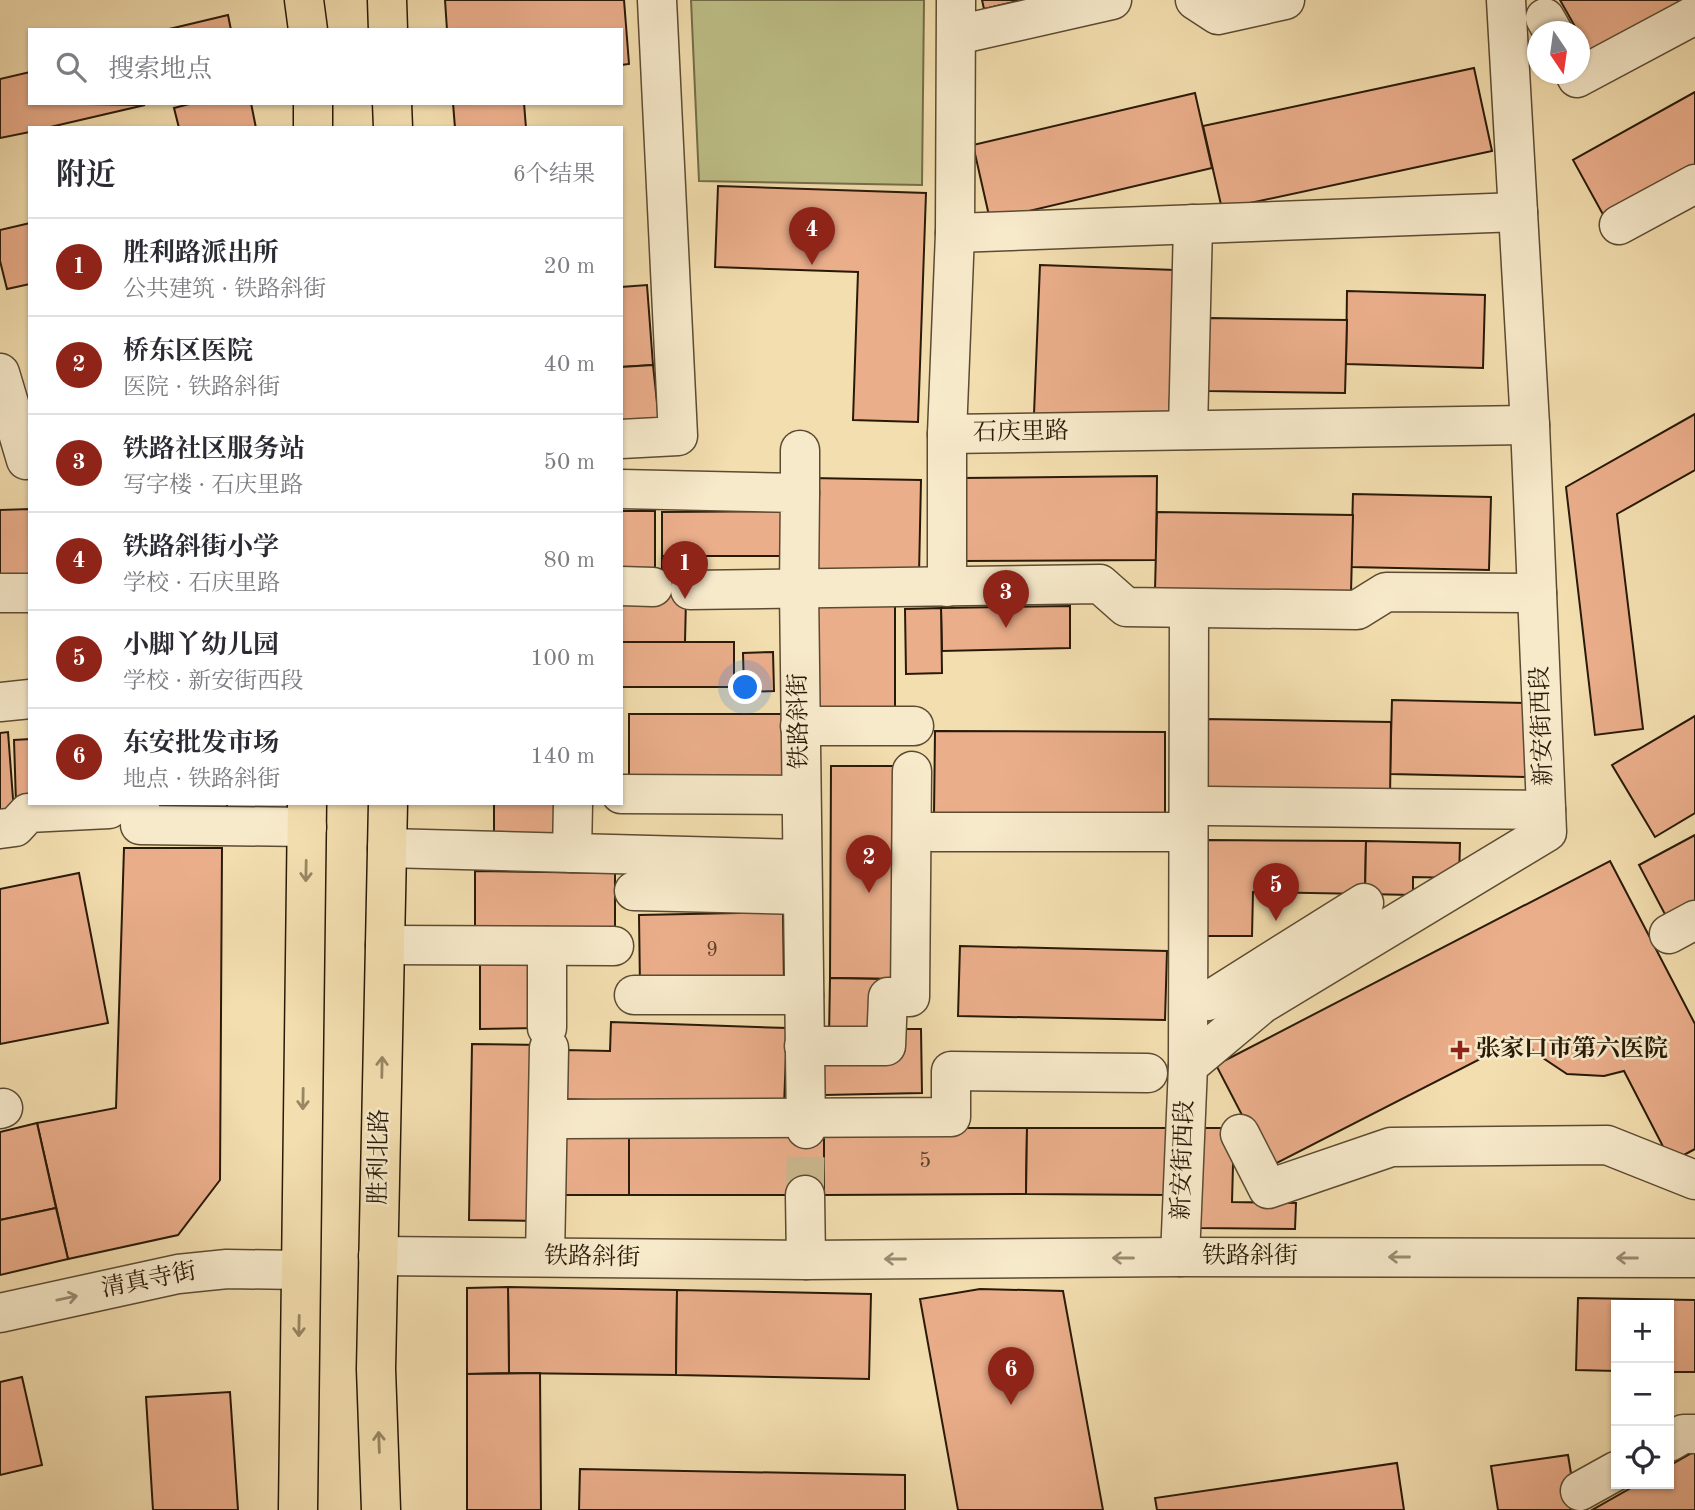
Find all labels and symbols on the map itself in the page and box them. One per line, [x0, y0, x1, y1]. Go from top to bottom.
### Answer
north arrow [1527, 21, 1590, 84]
pin: 4 [789, 207, 835, 265]
street label: 石庆里路 [973, 417, 1069, 446]
pin: 1 [662, 541, 708, 599]
pin: 3 [983, 570, 1029, 628]
street label: 新安街西段 [1526, 666, 1557, 786]
your location [728, 670, 762, 704]
street label: 铁路斜街 [784, 673, 813, 769]
pin: 2 [846, 835, 892, 893]
one-way arrow [299, 860, 313, 883]
pin: 5 [1253, 863, 1299, 921]
house number: 9 [706, 940, 718, 961]
place label: 张家口市第六医院 [1476, 1035, 1668, 1062]
marker: 张家口市第六医院 [1450, 1040, 1470, 1060]
one-way arrow [375, 1056, 389, 1079]
one-way arrow [296, 1087, 310, 1110]
street label: 新安街西段 [1167, 1100, 1198, 1220]
street label: 胜利北路 [364, 1109, 393, 1205]
house number: 5 [919, 1151, 931, 1172]
street label: 铁路斜街 [544, 1242, 640, 1271]
street label: 铁路斜街 [1202, 1242, 1298, 1269]
one-way arrow [1388, 1250, 1411, 1264]
one-way arrow [1112, 1251, 1135, 1264]
one-way arrow [1616, 1251, 1639, 1265]
one-way arrow [884, 1252, 907, 1266]
street label: 清真寺街 [99, 1257, 198, 1302]
one-way arrow [55, 1291, 78, 1304]
one-way arrow [292, 1315, 306, 1338]
pin: 6 [988, 1347, 1034, 1405]
one-way arrow [372, 1431, 385, 1454]

